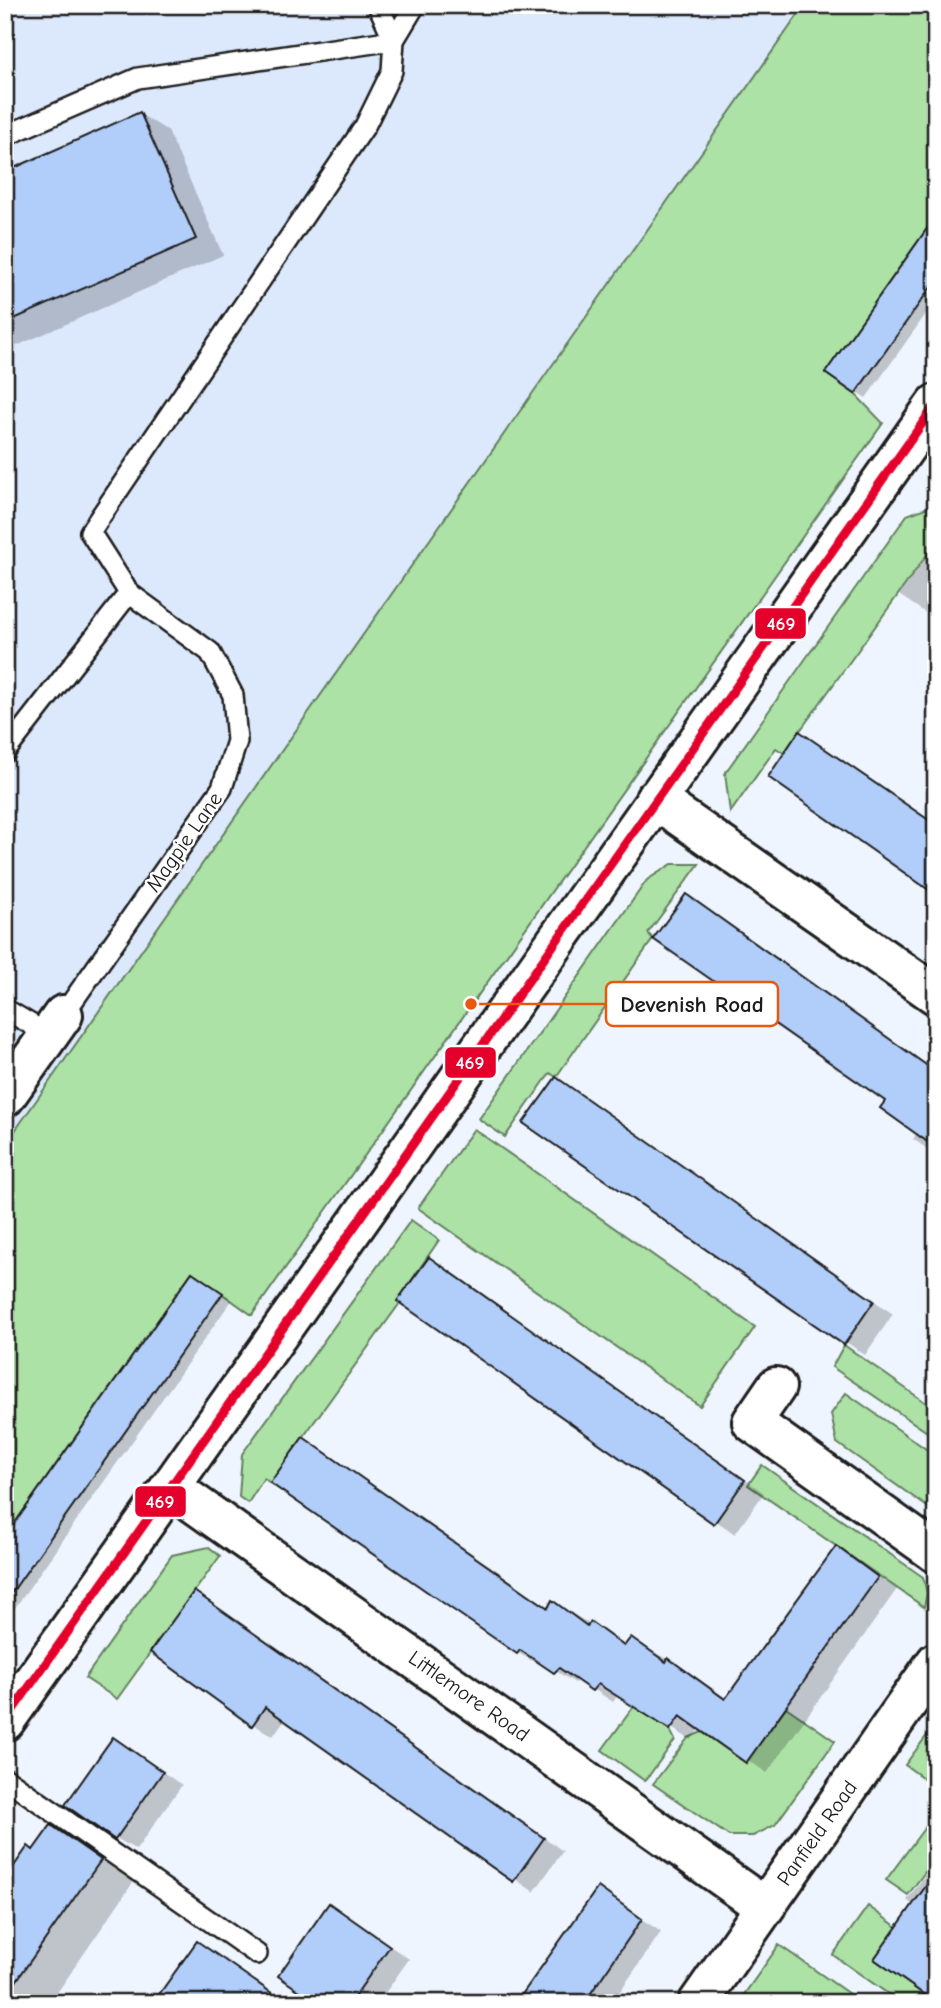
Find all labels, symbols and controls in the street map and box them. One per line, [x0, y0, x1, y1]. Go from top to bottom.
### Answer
line badge: 469 [754, 607, 807, 640]
text: 469 [767, 613, 795, 635]
street label: Magpie Lane [141, 788, 227, 896]
callout: Devenish Road [606, 982, 778, 1026]
text: Devenish Road [620, 991, 764, 1018]
line badge: 469 [444, 1046, 497, 1079]
text: 469 [456, 1052, 484, 1074]
line badge: 469 [134, 1485, 187, 1518]
text: 469 [146, 1491, 174, 1513]
street label: Littlemore Road [404, 1646, 534, 1746]
street label: Panfield Road [772, 1776, 862, 1890]

